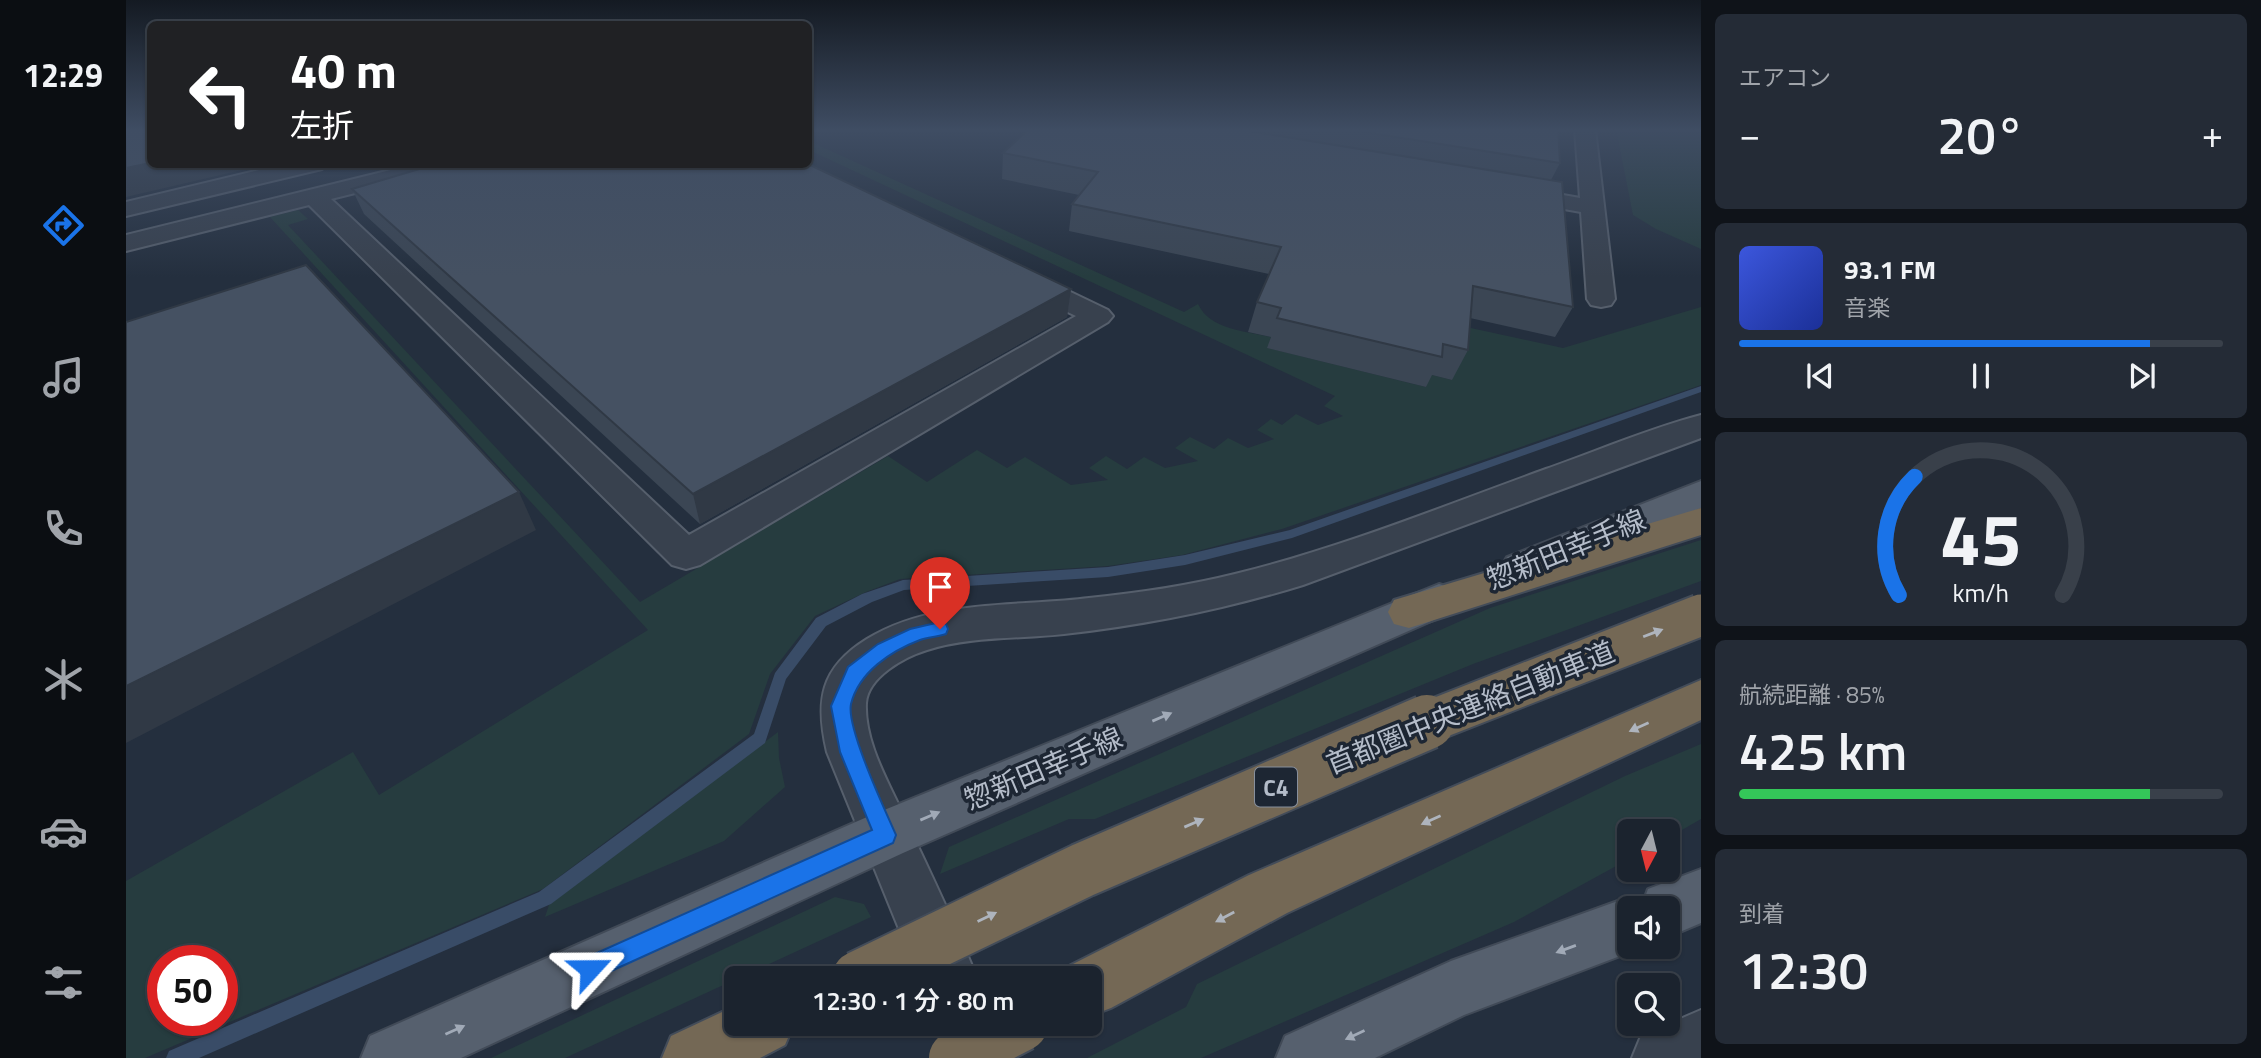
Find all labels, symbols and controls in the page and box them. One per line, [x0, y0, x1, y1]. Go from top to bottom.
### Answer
text: 40 m [290, 32, 397, 107]
icon: left [175, 49, 266, 140]
text: 12:29 [23, 51, 103, 99]
text: エアコン [1739, 60, 1831, 95]
text: 20° [1937, 95, 2025, 174]
text: 左折 [290, 101, 354, 149]
text: − [1739, 105, 1760, 163]
text: + [2202, 105, 2223, 163]
icon: directions [39, 201, 88, 250]
text: 93.1 FM [1844, 250, 1936, 289]
text: 音楽 [1844, 290, 1890, 325]
icon: music [39, 353, 88, 402]
icon: previous [1801, 357, 1839, 395]
icon: pause [1962, 357, 2000, 395]
icon: next [2123, 357, 2161, 395]
text: 45 [1940, 483, 2022, 593]
street label: 惣新田幸手線 [1480, 498, 1652, 600]
icon: phone [39, 504, 88, 553]
pin [910, 557, 970, 629]
icon: arrive [921, 568, 959, 606]
text: km/h [1953, 574, 2009, 612]
one-way arrow [1643, 628, 1664, 639]
street label: 首都圏中央連絡自動車道 [1319, 629, 1621, 785]
icon: climate [39, 655, 88, 704]
text: 航続距離 · 85% [1739, 677, 1885, 712]
one-way arrow [1152, 711, 1172, 723]
text: 425 km [1739, 711, 1907, 790]
street label: 惣新田幸手線 [957, 715, 1129, 821]
one-way arrow [1629, 721, 1649, 733]
road number: C4 [1255, 768, 1297, 806]
icon: car [39, 807, 88, 856]
one-way arrow [920, 810, 941, 821]
one-way arrow [1421, 815, 1442, 826]
one-way arrow [1183, 817, 1204, 828]
north arrow [1617, 819, 1680, 882]
map controls [1617, 819, 1680, 1036]
button: sound [1617, 896, 1680, 959]
text: 到着 [1739, 896, 1785, 931]
one-way arrow [1215, 910, 1235, 922]
one-way arrow [976, 911, 997, 922]
text: 12:30 [1739, 930, 1868, 1009]
position arrow [553, 932, 627, 1006]
one-way arrow [1555, 944, 1576, 955]
speed limit sign: 50 [147, 945, 238, 1036]
icon: filters [39, 958, 88, 1007]
button: search [1617, 973, 1680, 1036]
text: 12:30 · 1 分 · 80 m [812, 981, 1014, 1020]
one-way arrow [444, 1024, 465, 1035]
one-way arrow [1345, 1030, 1365, 1041]

